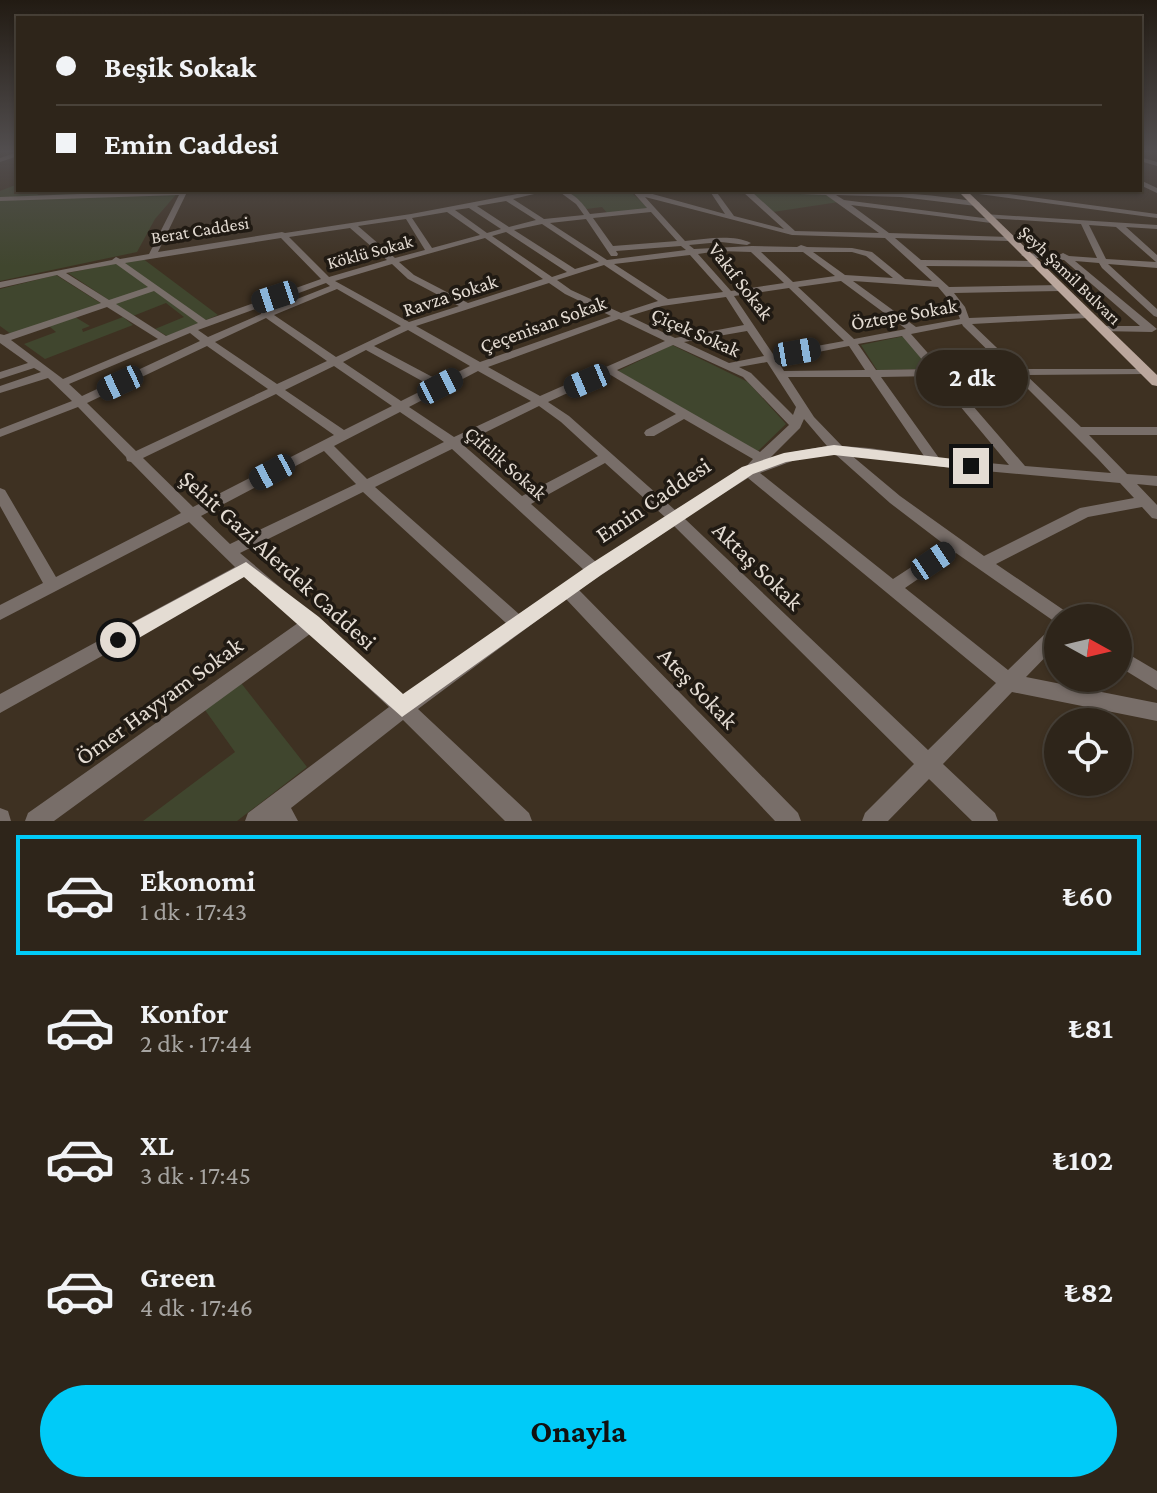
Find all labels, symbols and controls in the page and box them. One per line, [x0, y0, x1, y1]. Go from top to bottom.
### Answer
text: Beşik Sokak [104, 50, 256, 83]
text: Emin Caddesi [104, 127, 279, 160]
street label: Berat Caddesi [150, 212, 251, 248]
street label: Şeyh Şamil Bulvarı [1015, 221, 1125, 329]
street label: Köklü Sokak [325, 231, 416, 273]
street label: Vakıf Sokak [704, 238, 778, 324]
street label: Ravza Sokak [400, 269, 501, 321]
car [248, 278, 302, 316]
street label: Çeçenisan Sokak [477, 291, 610, 358]
street label: Öztepe Sokak [849, 294, 960, 335]
street label: Çiçek Sokak [648, 303, 744, 362]
car [771, 336, 823, 368]
callout: 2 dk [915, 350, 1027, 406]
car [560, 361, 614, 401]
car [93, 362, 147, 404]
text: 2 dk [949, 363, 995, 392]
car [413, 364, 467, 408]
street label: Çiftlik Sokak [460, 422, 552, 505]
route end [953, 448, 989, 484]
car [245, 450, 299, 494]
street label: Emin Caddesi [590, 451, 715, 548]
street label: Şehit Gazi Alerdek Caddesi [175, 464, 382, 655]
street label: Aktaş Sokak [708, 516, 809, 616]
car [906, 538, 960, 584]
north arrow [1044, 604, 1132, 692]
map controls [1044, 604, 1132, 796]
route start [100, 622, 136, 658]
street label: Ömer Hayyam Sokak [70, 631, 248, 770]
street label: Ateş Sokak [653, 641, 744, 734]
button: locate [1044, 708, 1132, 796]
icon: car [44, 859, 116, 931]
text: Ekonomi [140, 864, 256, 897]
text: ₺60 [1063, 879, 1113, 912]
text: 1 dk · 17:43 [140, 897, 247, 926]
icon: car [44, 991, 116, 1063]
text: Konfor [140, 996, 229, 1029]
text: ₺81 [1069, 1011, 1113, 1044]
text: 2 dk · 17:44 [140, 1029, 252, 1058]
icon: car [44, 1123, 116, 1195]
text: XL [140, 1128, 174, 1161]
text: ₺102 [1053, 1143, 1113, 1176]
text: 3 dk · 17:45 [140, 1161, 251, 1190]
icon: car [44, 1255, 116, 1327]
text: Green [140, 1260, 216, 1293]
text: ₺82 [1065, 1275, 1113, 1308]
text: 4 dk · 17:46 [140, 1293, 253, 1322]
button: Onayla [40, 1385, 1117, 1477]

